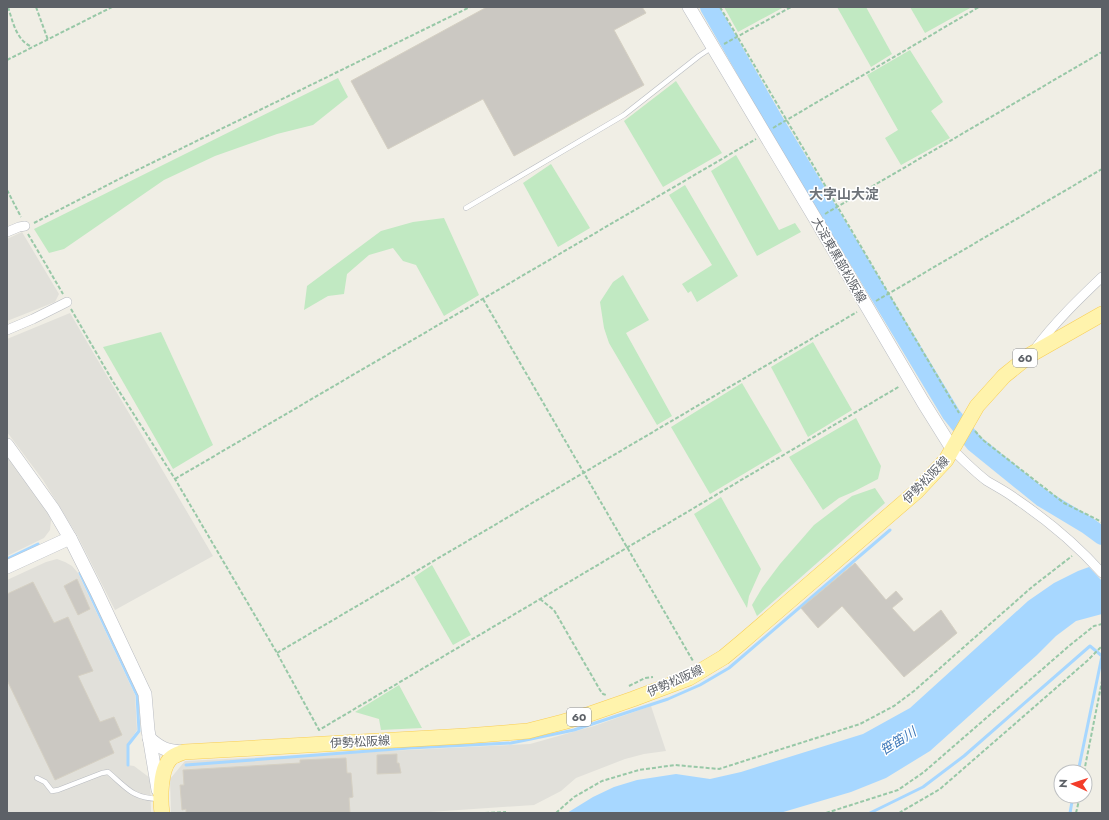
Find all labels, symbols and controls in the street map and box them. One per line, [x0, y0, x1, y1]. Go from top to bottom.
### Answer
district label: 大字山大淀 [809, 184, 879, 204]
street label: 大淀東黒部松阪線 [807, 214, 871, 306]
road number: 60 [1013, 349, 1037, 367]
street label: 伊勢松阪線 [899, 452, 953, 508]
street label: 伊勢松阪線 [644, 661, 706, 701]
road number: 60 [567, 708, 591, 726]
water label: 笹笛川 [876, 722, 921, 759]
street label: 伊勢松阪線 [330, 731, 390, 753]
north arrow [1053, 764, 1093, 804]
text: N [1055, 779, 1071, 788]

